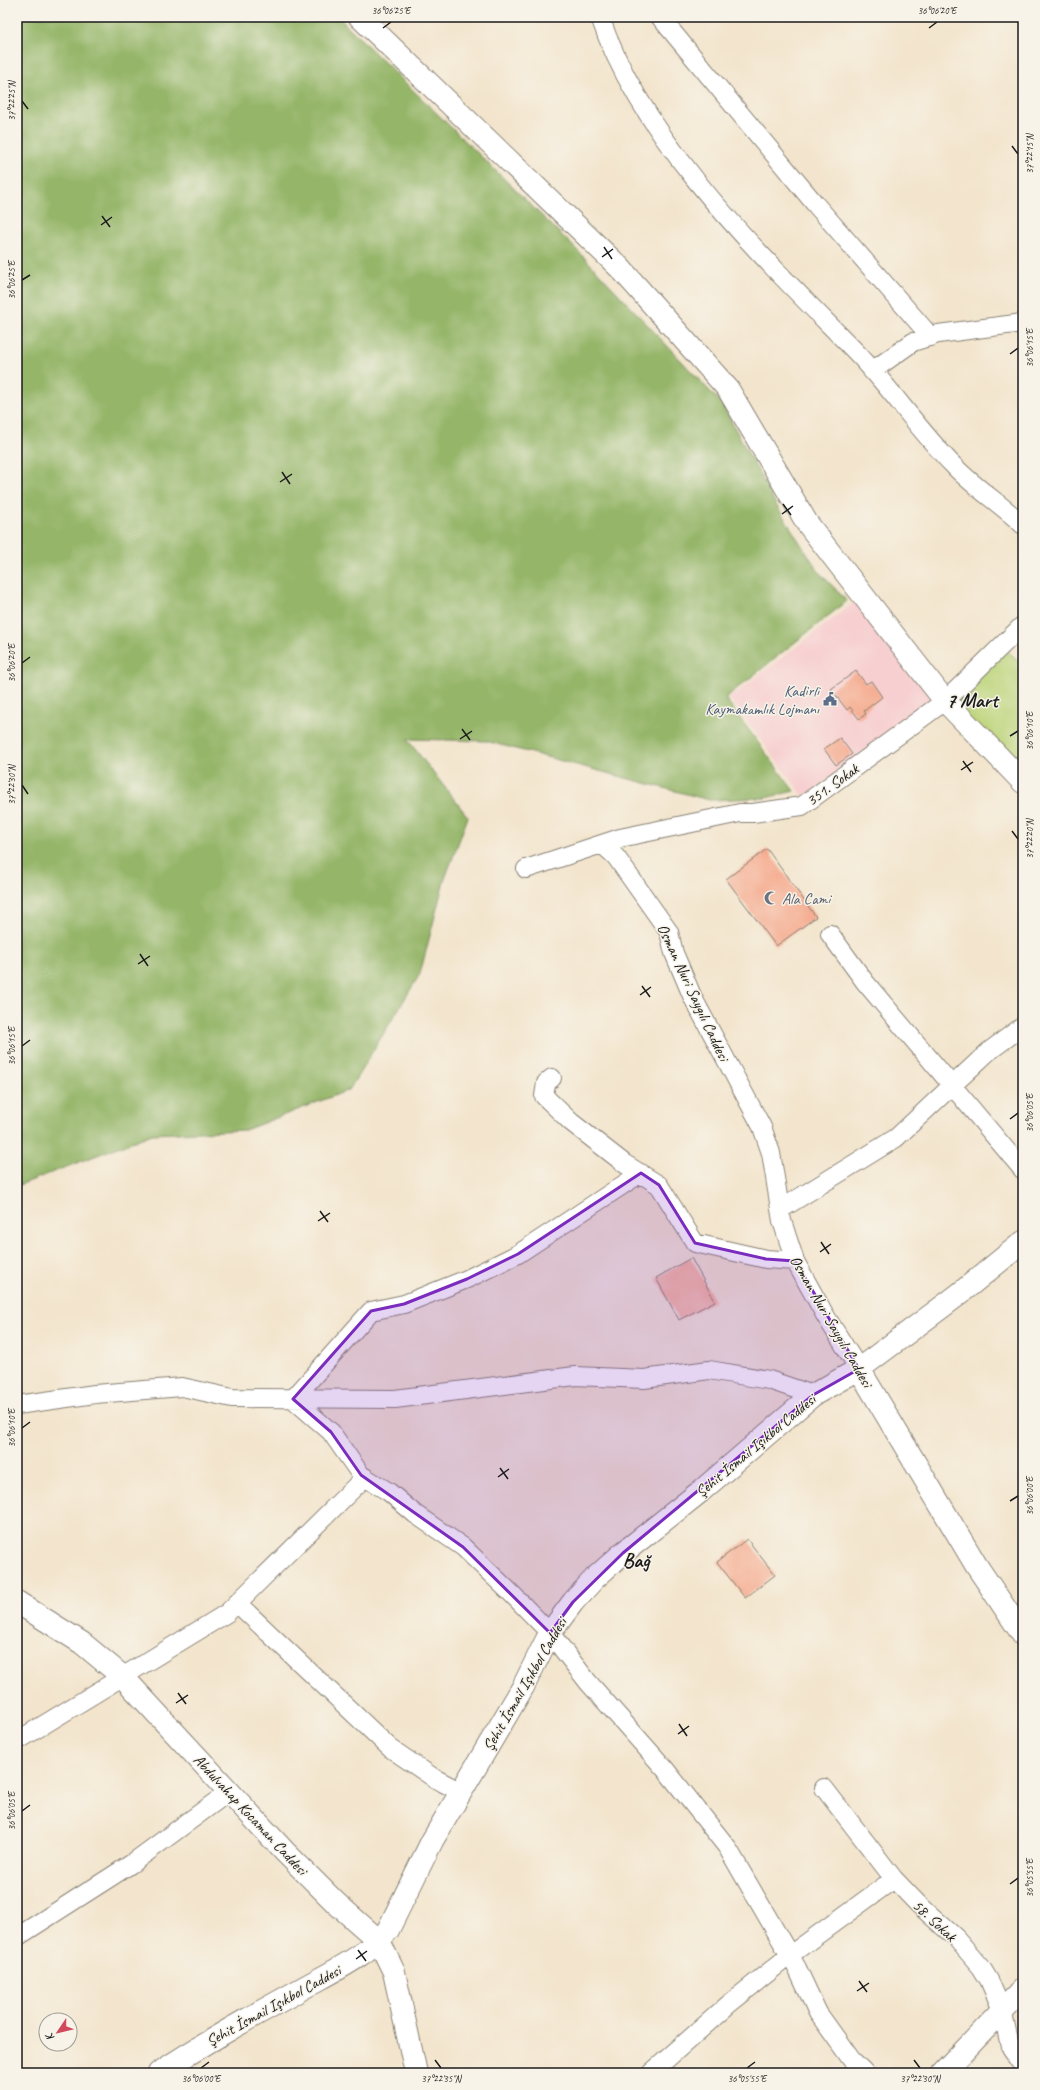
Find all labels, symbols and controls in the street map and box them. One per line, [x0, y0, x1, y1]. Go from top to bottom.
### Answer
text: 36°06'25"E [372, 4, 412, 17]
text: 36°06'20"E [918, 4, 958, 17]
text: 37°22'25"N [5, 79, 18, 121]
text: 37°22'15"N [1023, 132, 1036, 174]
text: 36°06'25"E [5, 259, 18, 299]
text: 36°06'15"E [1023, 327, 1036, 367]
text: 36°06'20"E [5, 642, 18, 682]
place label: Kadirli Kaymakamlık Lojmanı [705, 681, 821, 719]
district label: 7 Mart [946, 688, 1000, 713]
public building icon: Kadirli Kaymakamlık Lojmanı [822, 691, 838, 707]
text: 36°06'10"E [1023, 710, 1036, 750]
street label: 351. Sokak [802, 758, 864, 811]
text: 37°22'30"N [5, 763, 18, 805]
text: 37°22'20"N [1023, 817, 1036, 859]
place label: Ala Cami [782, 889, 832, 909]
mosque icon: Ala Cami [763, 890, 779, 906]
street label: Osman Nuri Saygılı Caddesi [653, 921, 734, 1066]
text: 36°06'15"E [5, 1025, 18, 1065]
text: 36°06'05"E [1023, 1092, 1036, 1132]
street label: Osman Nuri Saygılı Caddesi [785, 1252, 878, 1393]
street label: Şehit İsmail Işıkbol Caddesi [691, 1388, 821, 1502]
text: 36°06'10"E [5, 1407, 18, 1447]
text: 36°06'00"E [1023, 1475, 1036, 1515]
district label: Bağ [623, 1548, 652, 1573]
street label: Şehit İsmail Işıkbol Caddesi [478, 1612, 572, 1755]
street label: Abdulvahap Kocaman Caddesi [189, 1750, 313, 1881]
text: 36°06'05"E [5, 1790, 18, 1830]
text: 36°05'55"E [1023, 1857, 1036, 1897]
street label: 58. Sokak [908, 1895, 961, 1947]
street label: Şehit İsmail Işıkbol Caddesi [203, 1960, 346, 2051]
north arrow [38, 2012, 78, 2052]
text: K [41, 2029, 57, 2044]
text: 36°06'00"E [182, 2072, 222, 2085]
text: 37°22'35"N [421, 2072, 463, 2085]
text: 36°05'55"E [728, 2072, 768, 2085]
text: 37°22'30"N [900, 2072, 942, 2085]

